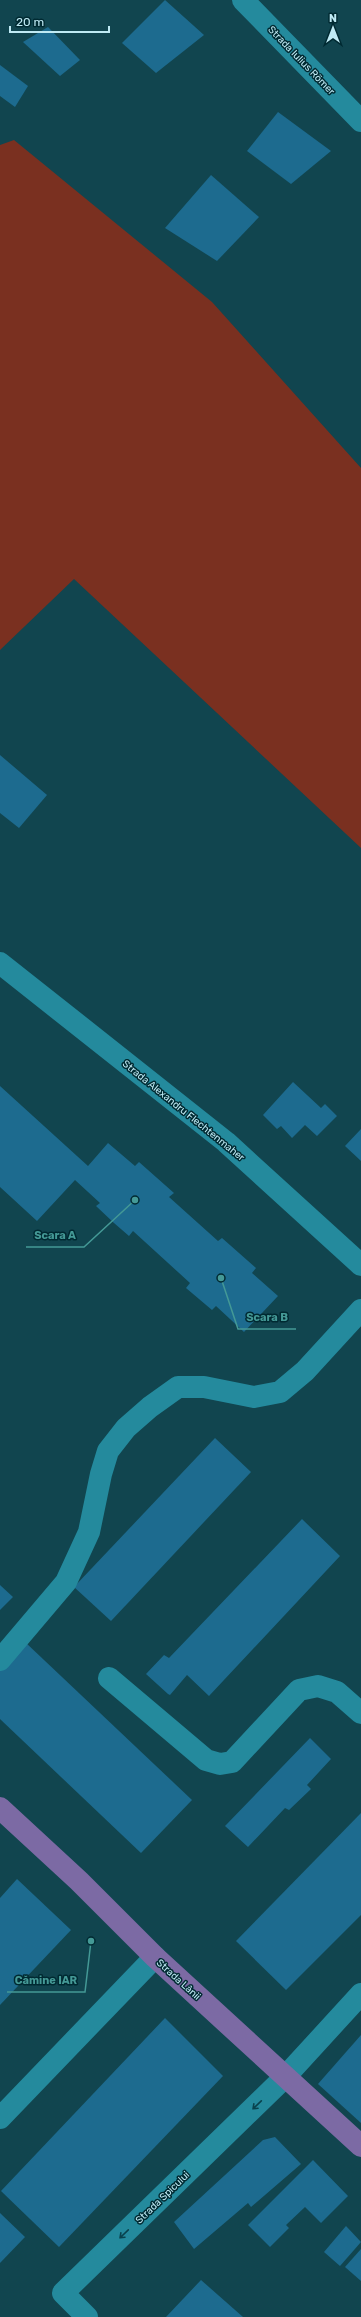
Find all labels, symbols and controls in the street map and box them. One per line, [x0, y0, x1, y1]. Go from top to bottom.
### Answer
scale bar [10, 8, 109, 34]
north arrow [313, 8, 353, 48]
text: N [329, 12, 337, 25]
text: 20 m [16, 15, 44, 29]
street label: Strada Iulius Römer [265, 24, 337, 98]
street label: Strada Alexandru Flechtenmaher [120, 1058, 247, 1164]
callout: Scara A [26, 1224, 84, 1247]
text: Scara A [34, 1229, 76, 1242]
callout: Scara B [238, 1306, 296, 1329]
text: Scara B [246, 1311, 288, 1324]
street label: Strada Lânii [154, 1957, 203, 2003]
callout: Cămine IAR [7, 1969, 85, 1992]
text: Cămine IAR [15, 1974, 78, 1987]
one-way arrow [252, 2100, 262, 2110]
street label: Strada Spicului [133, 2169, 192, 2226]
one-way arrow [119, 2229, 129, 2239]

